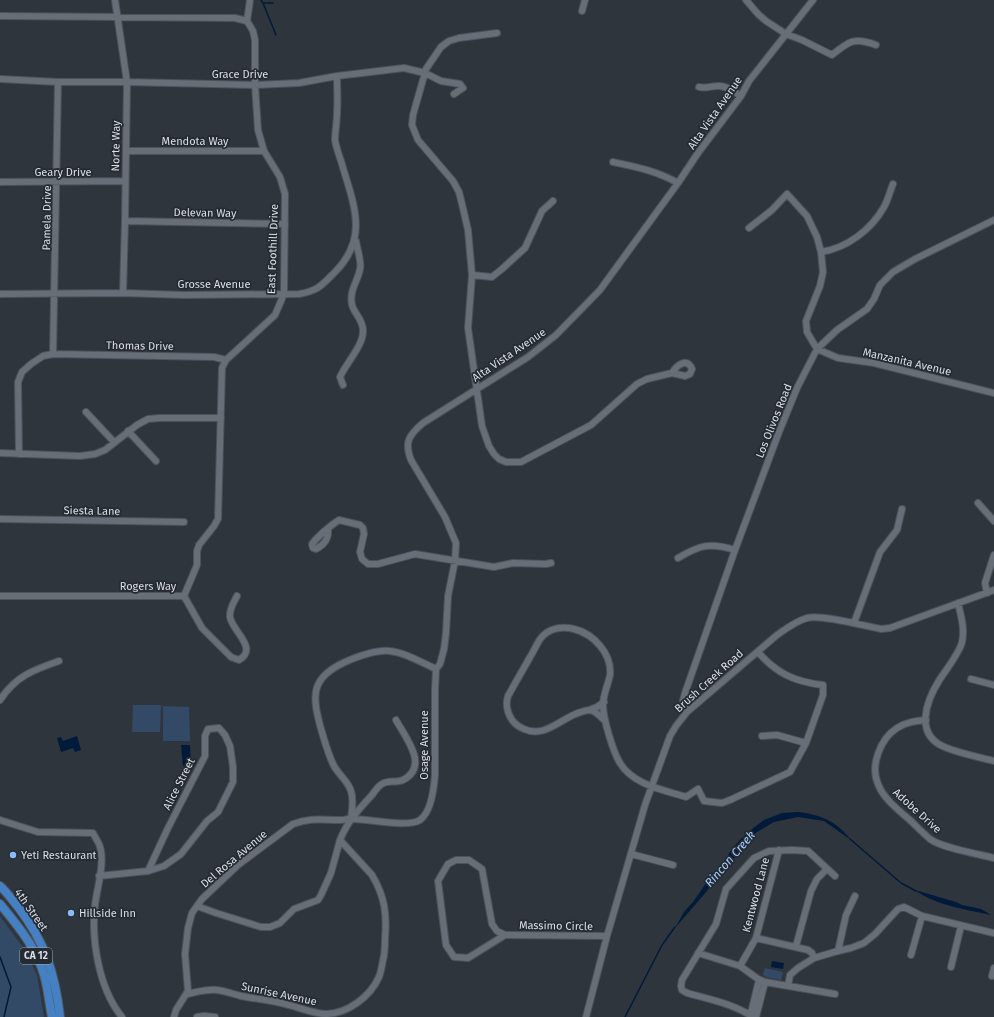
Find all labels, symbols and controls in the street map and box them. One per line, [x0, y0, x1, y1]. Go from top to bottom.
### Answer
street label: Grace Drive [212, 68, 268, 81]
street label: Alta Vista Avenue [685, 74, 745, 152]
street label: Norte Way [109, 120, 123, 172]
street label: Mendota Way [162, 135, 229, 148]
street label: Geary Drive [34, 166, 92, 179]
street label: Pamela Drive [40, 185, 54, 251]
street label: East Foothill Drive [265, 204, 281, 294]
street label: Delevan Way [174, 206, 237, 220]
street label: Grosse Avenue [178, 278, 250, 291]
street label: Alta Vista Avenue [470, 326, 548, 384]
street label: Thomas Drive [106, 339, 174, 353]
street label: Manzanita Avenue [861, 345, 953, 379]
street label: Los Olivos Road [753, 382, 795, 460]
street label: Siesta Lane [63, 504, 121, 518]
street label: Rogers Way [120, 580, 177, 593]
street label: Brush Creek Road [672, 647, 746, 715]
street label: Osage Avenue [418, 710, 431, 780]
street label: Alice Street [160, 756, 198, 812]
street label: Adobe Drive [890, 786, 944, 836]
street label: Del Rosa Avenue [198, 827, 270, 891]
water label: Rincon Creek [702, 828, 758, 890]
place label: Yeti Restaurant [21, 849, 97, 862]
marker: Yeti Restaurant [8, 850, 18, 860]
street label: Kentwood Lane [740, 856, 772, 934]
street label: 4th Street [12, 886, 50, 934]
place label: Hillside Inn [79, 907, 136, 920]
marker: Hillside Inn [66, 908, 76, 918]
street label: Massimo Circle [519, 919, 593, 933]
road number: CA 12 [20, 948, 52, 964]
street label: Sunrise Avenue [240, 980, 318, 1008]

